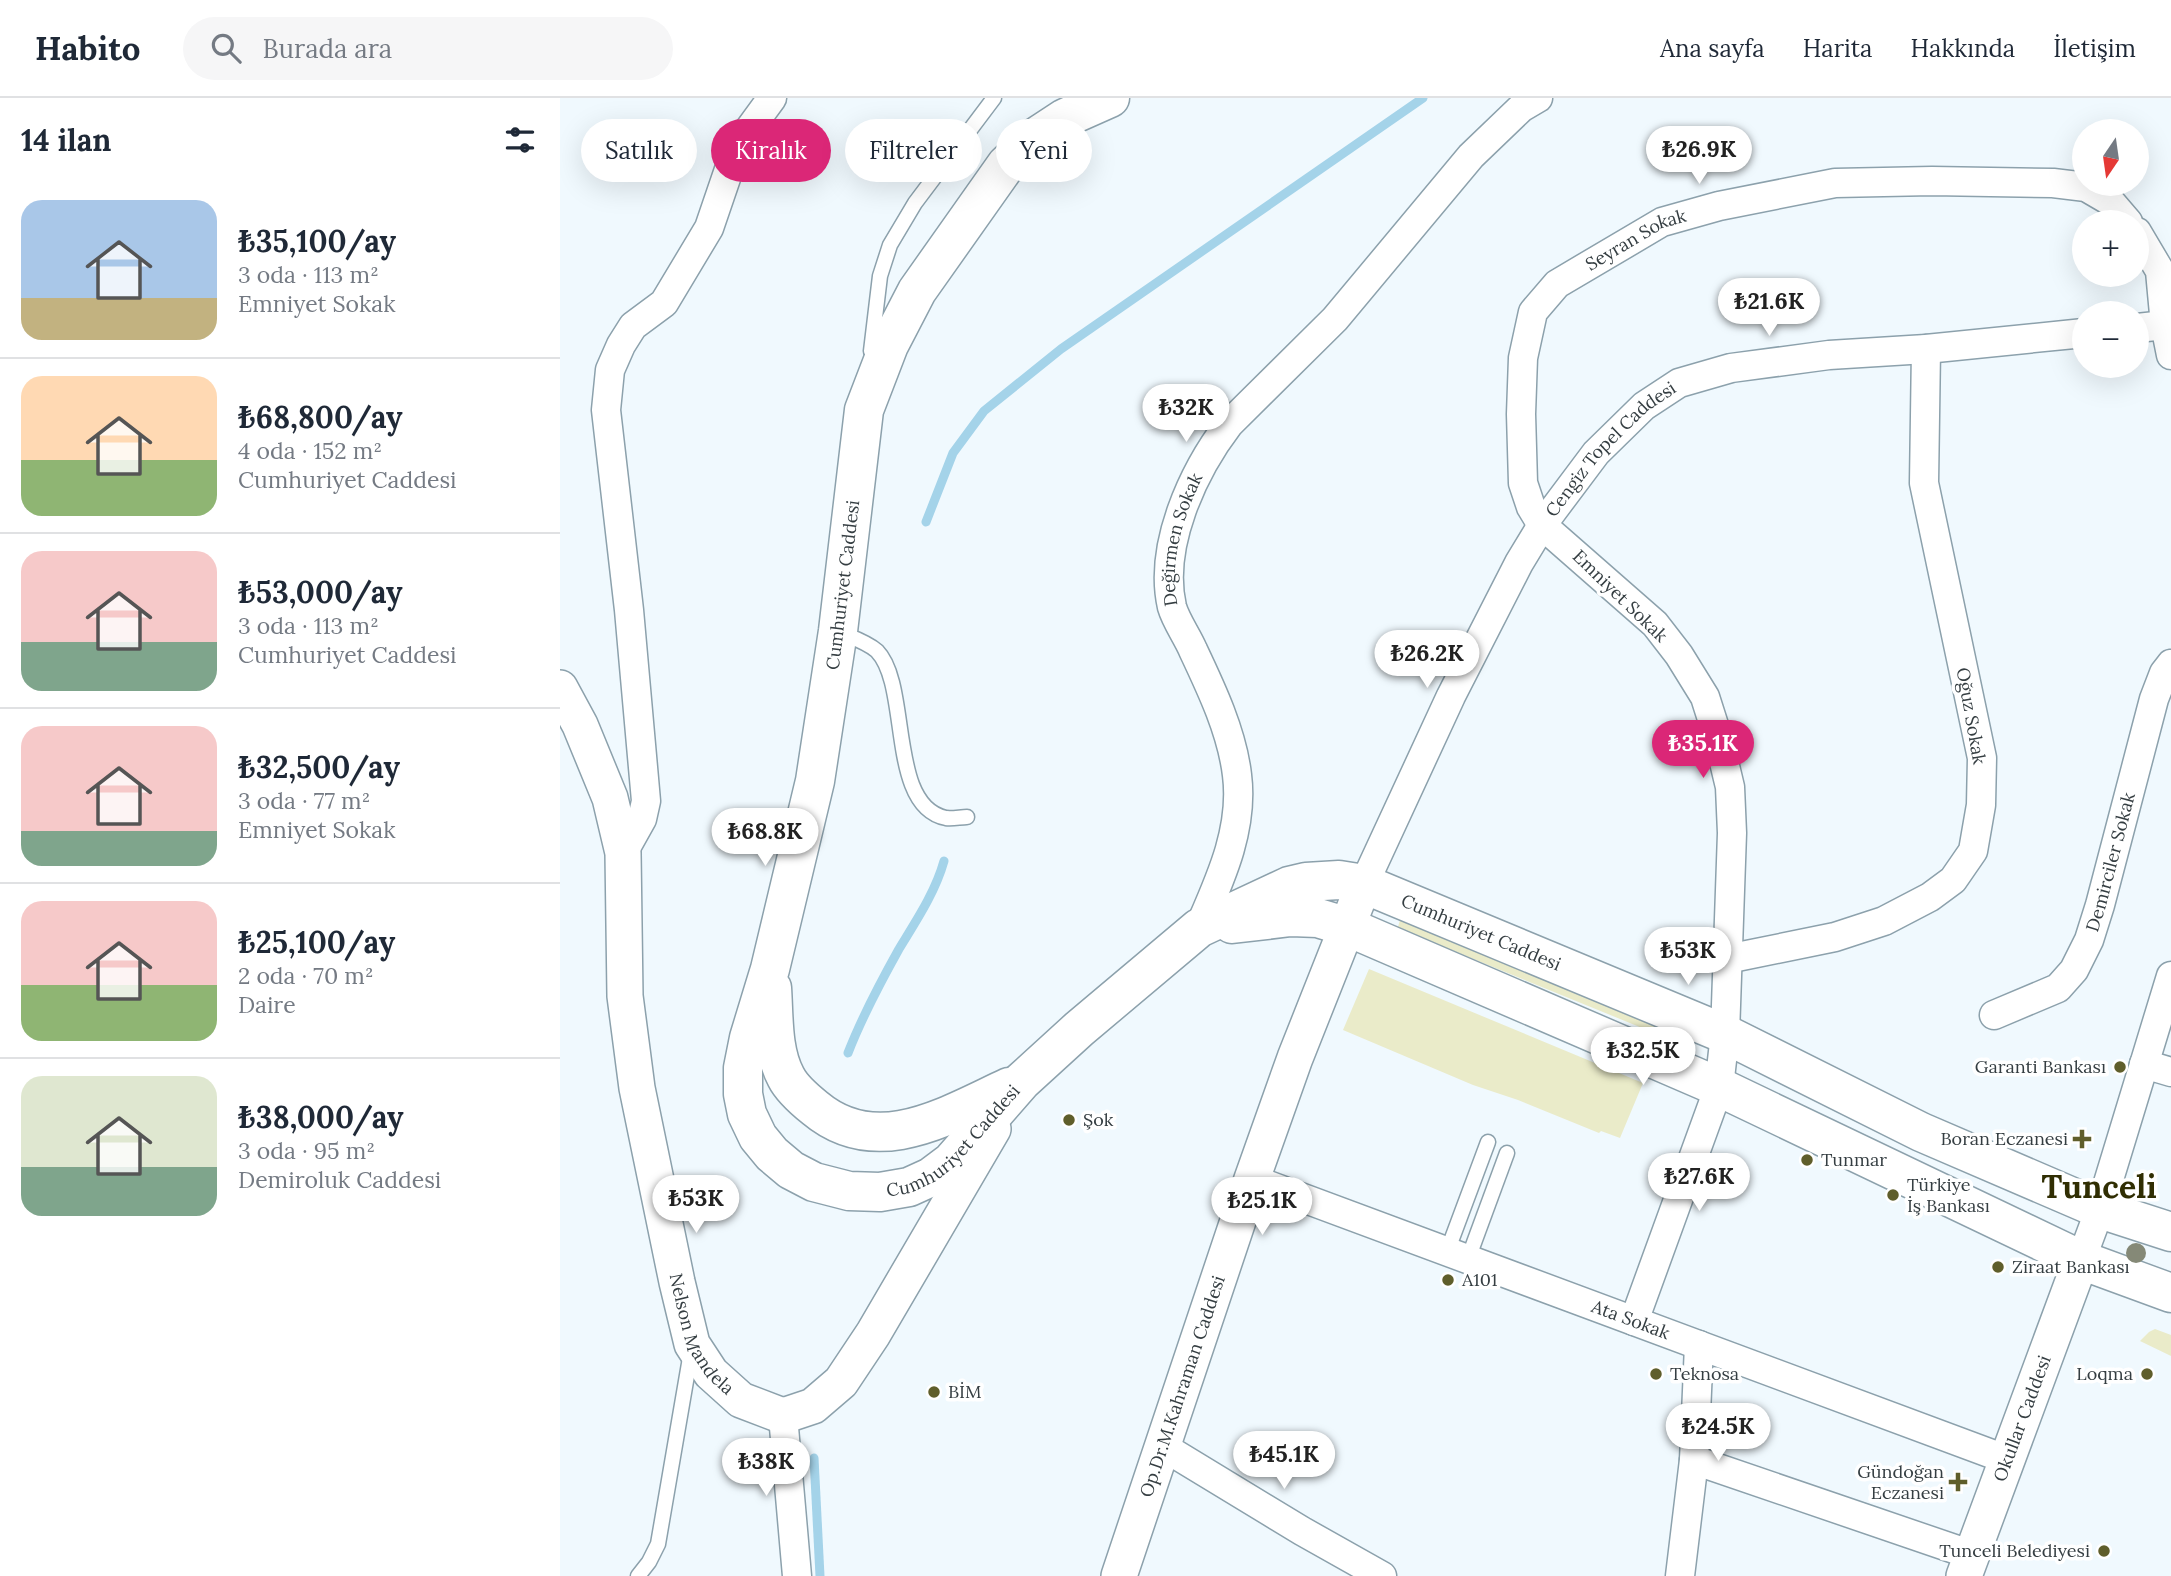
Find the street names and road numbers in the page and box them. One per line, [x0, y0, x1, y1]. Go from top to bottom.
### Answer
street label: Seyran Sokak [1581, 204, 1689, 276]
street label: Cengiz Topel Caddesi [1540, 376, 1680, 521]
street label: Değirmen Sokak [1157, 469, 1207, 608]
street label: Cumhuriyet Caddesi [821, 499, 864, 671]
street label: Emniyet Sokak [1568, 545, 1673, 647]
street label: Oğuz Sokak [1952, 666, 1991, 767]
street label: Demirciler Sokak [2080, 790, 2140, 934]
street label: Cumhuriyet Caddesi [1398, 889, 1565, 976]
street label: Cumhuriyet Caddesi [884, 1080, 1025, 1202]
street label: Nelson Mandela [665, 1271, 739, 1399]
street label: Op.Dr.M.Kahraman Caddesi [1134, 1272, 1230, 1500]
street label: Ata Sokak [1588, 1294, 1673, 1344]
street label: Okullar Caddesi [1988, 1352, 2056, 1485]

